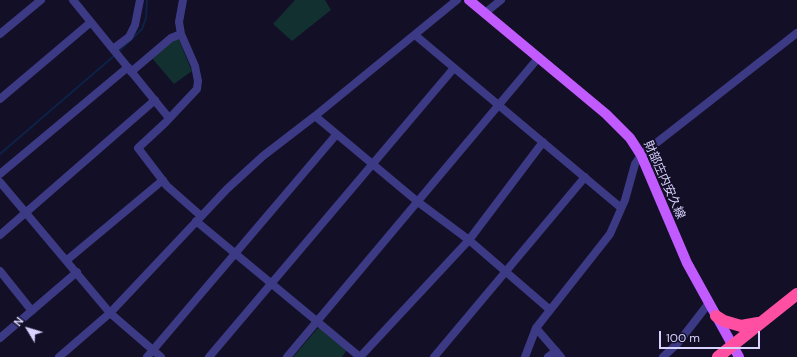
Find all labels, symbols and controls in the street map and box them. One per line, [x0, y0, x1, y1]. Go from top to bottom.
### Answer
street label: 財部庄内安久線 [640, 139, 688, 221]
north arrow [8, 309, 48, 349]
text: N [11, 314, 27, 329]
scale bar [661, 323, 762, 349]
text: 100 m [666, 330, 700, 346]

